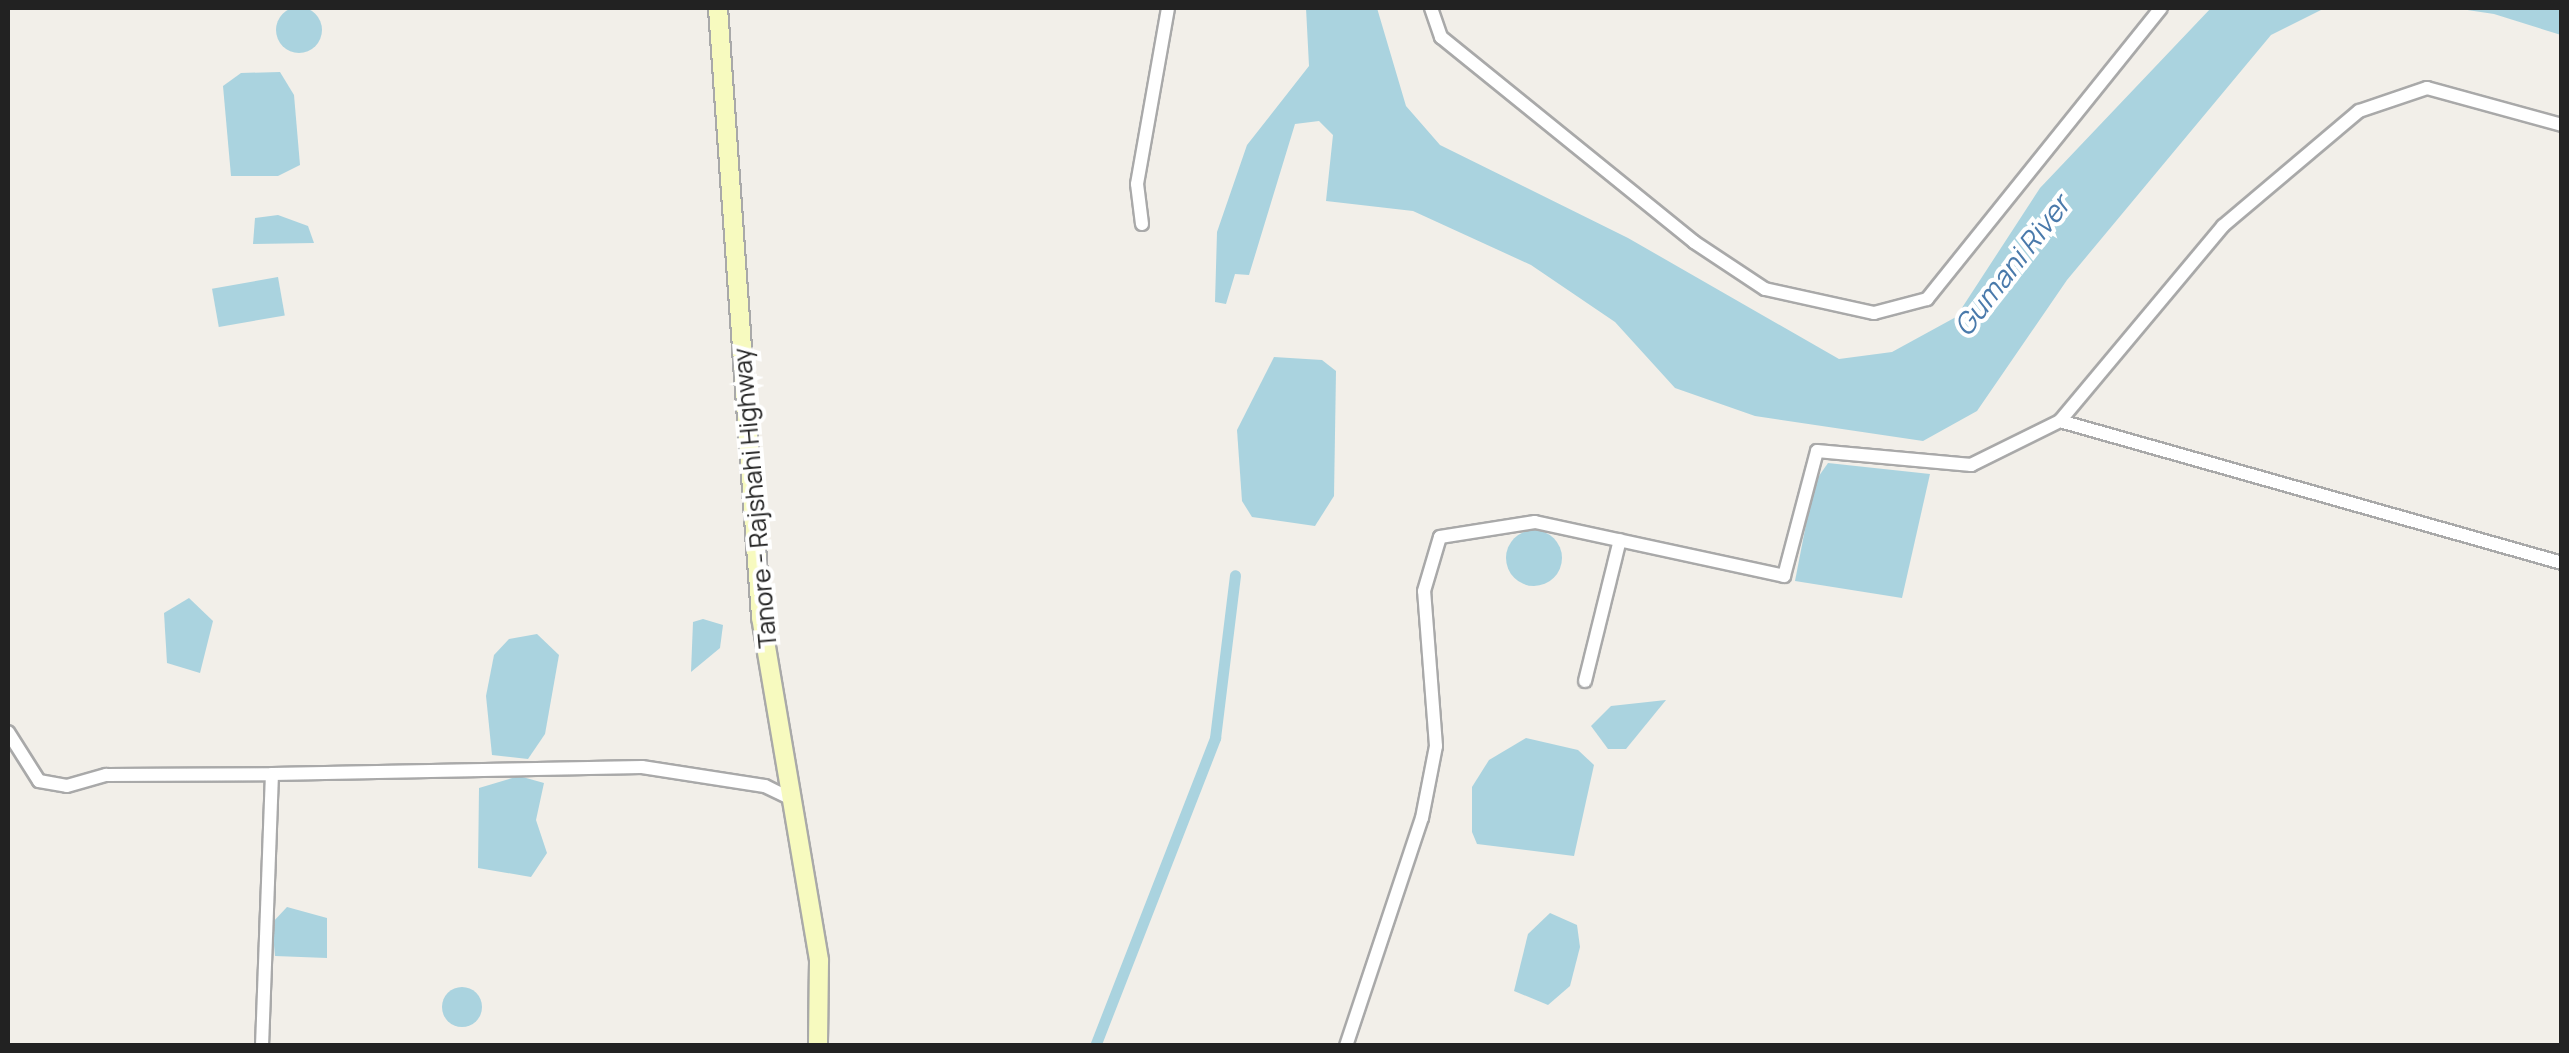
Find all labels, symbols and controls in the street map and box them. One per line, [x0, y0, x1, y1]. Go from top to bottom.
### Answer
water label: Gumani River [1946, 188, 2076, 342]
street label: Tanore - Rajshahi Highway [727, 347, 783, 649]

